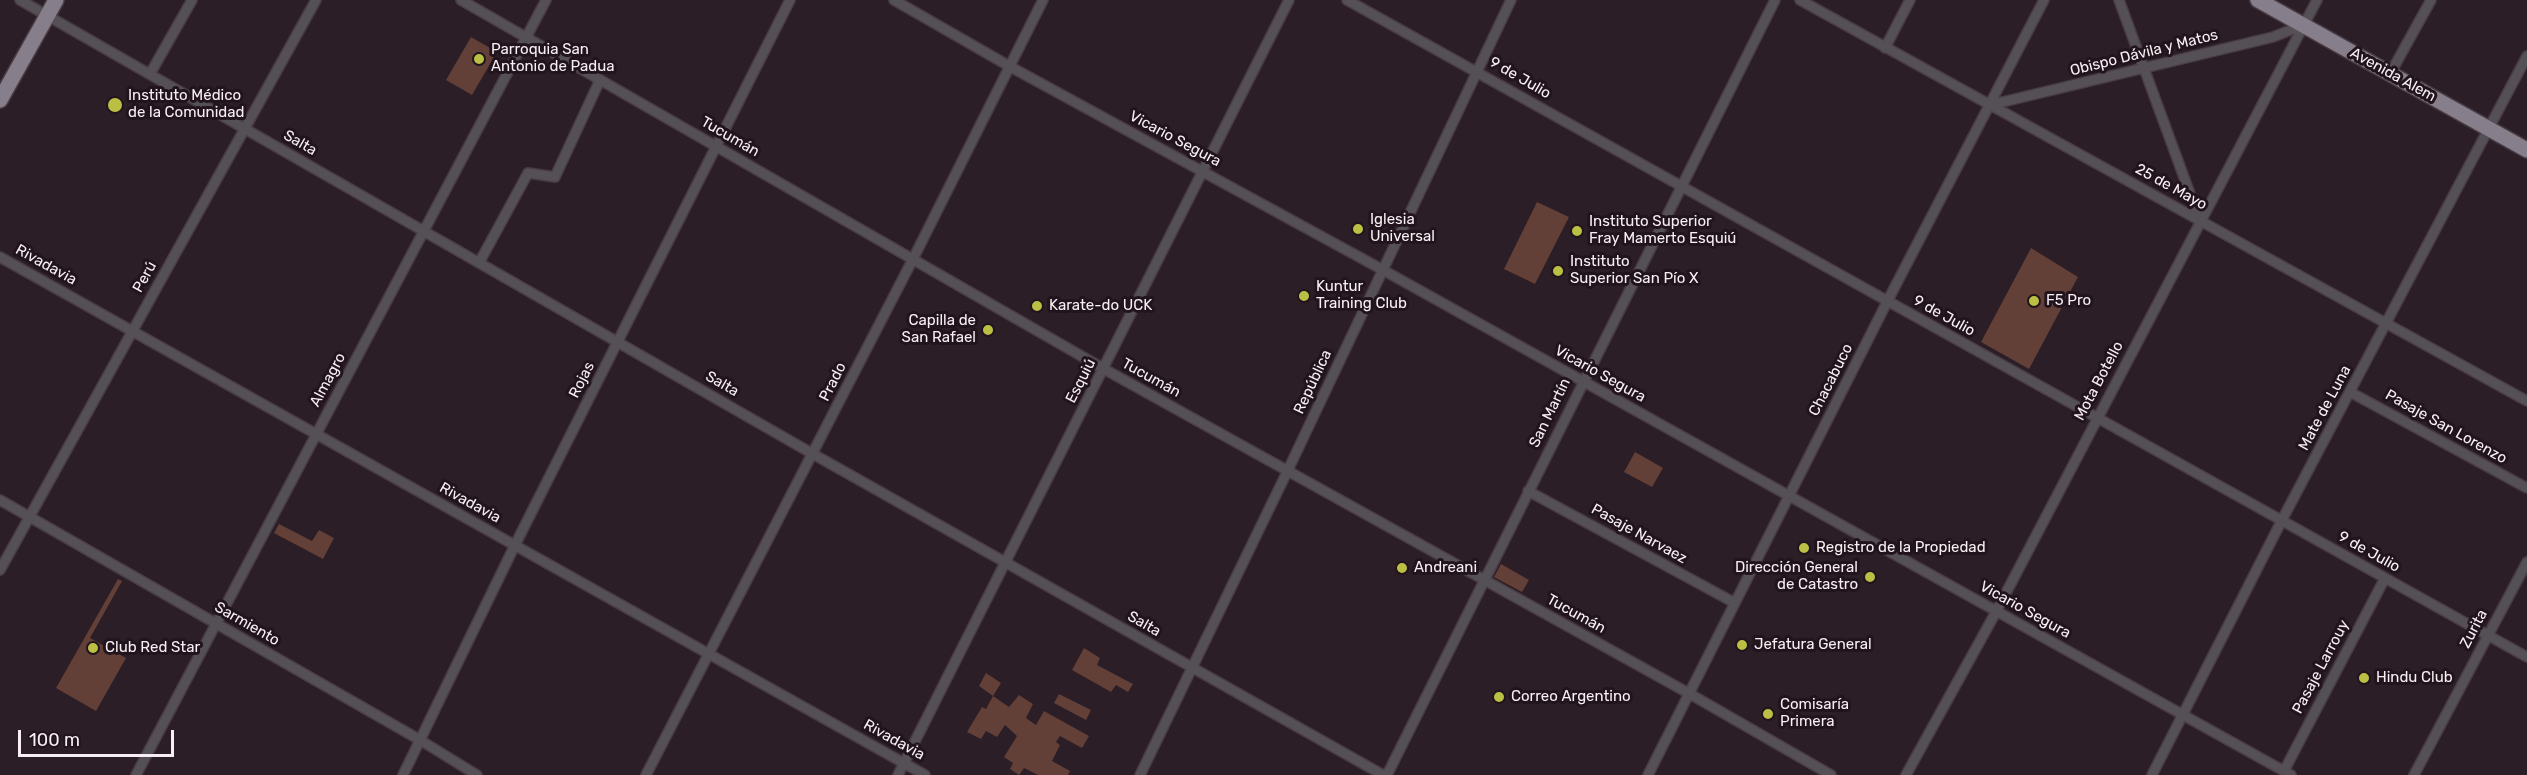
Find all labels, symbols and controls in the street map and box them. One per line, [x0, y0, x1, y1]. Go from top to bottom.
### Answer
street label: Obispo Dávila y Matos [2068, 26, 2220, 80]
place label: Parroquia San Antonio de Padua [491, 41, 615, 76]
street label: Avenida Alem [2347, 44, 2439, 106]
marker: Parroquia San Antonio de Padua [472, 52, 486, 66]
street label: 9 de Julio [1486, 53, 1554, 103]
place label: Instituto Médico de la Comunidad [128, 87, 244, 122]
marker: Instituto Médico de la Comunidad [106, 96, 124, 114]
street label: Vicario Segura [1126, 107, 1224, 171]
street label: Tucumán [698, 113, 762, 161]
street label: Salta [280, 126, 320, 160]
street label: 25 de Mayo [2132, 160, 2210, 214]
place label: Iglesia Universal [1370, 211, 1435, 246]
place label: Instituto Superior Fray Mamerto Esquiú [1589, 213, 1736, 248]
marker: Iglesia Universal [1351, 222, 1365, 236]
marker: Instituto Superior Fray Mamerto Esquiú [1570, 224, 1584, 238]
street label: Rivadavia [12, 241, 80, 289]
place label: Instituto Superior San Pío X [1570, 253, 1698, 288]
street label: Perú [129, 258, 161, 296]
marker: Instituto Superior San Pío X [1551, 264, 1565, 278]
place label: Kuntur Training Club [1316, 278, 1407, 313]
marker: Kuntur Training Club [1297, 289, 1311, 303]
street label: 9 de Julio [1910, 292, 1978, 340]
place label: F5 Pro [2046, 292, 2091, 310]
marker: F5 Pro [2027, 294, 2041, 308]
place label: Karate-do UCK [1049, 297, 1152, 315]
marker: Karate-do UCK [1030, 299, 1044, 313]
place label: Capilla de San Rafael [902, 312, 976, 347]
marker: Capilla de San Rafael [981, 323, 995, 337]
street label: Mota Botello [2071, 338, 2127, 424]
street label: Chacabuco [1805, 341, 1857, 419]
street label: Vicario Segura [1551, 342, 1649, 406]
street label: República [1290, 347, 1336, 417]
street label: Almagro [306, 350, 350, 410]
street label: Tucumán [1118, 354, 1184, 402]
street label: Esquiú [1062, 356, 1100, 406]
street label: Rojas [565, 359, 599, 401]
street label: Prado [816, 360, 850, 404]
street label: Mate de Luna [2295, 362, 2355, 454]
street label: Salta [702, 367, 742, 401]
street label: San Martín [1526, 375, 1574, 451]
street label: Pasaje San Lorenzo [2382, 386, 2510, 468]
street label: Rivadavia [436, 479, 504, 527]
street label: Pasaje Narvaez [1588, 500, 1690, 568]
street label: 9 de Julio [2335, 528, 2403, 576]
place label: Registro de la Propiedad [1816, 539, 1986, 557]
marker: Registro de la Propiedad [1797, 541, 1811, 555]
place label: Andreani [1414, 559, 1477, 577]
place label: Dirección General de Catastro [1735, 559, 1858, 594]
marker: Andreani [1395, 561, 1409, 575]
marker: Dirección General de Catastro [1863, 570, 1877, 584]
street label: Vicario Segura [1976, 578, 2074, 642]
street label: Tucumán [1543, 590, 1609, 638]
street label: Sarmiento [211, 598, 283, 650]
street label: Salta [1124, 607, 1164, 641]
street label: Zurita [2456, 607, 2492, 651]
street label: Pasaje Larrouy [2289, 617, 2353, 717]
place label: Jefatura General [1754, 636, 1872, 654]
marker: Jefatura General [1735, 638, 1749, 652]
place label: Club Red Star [105, 639, 200, 657]
marker: Club Red Star [86, 641, 100, 655]
place label: Hindu Club [2376, 669, 2453, 687]
marker: Hindu Club [2357, 671, 2371, 685]
place label: Correo Argentino [1511, 688, 1631, 706]
marker: Correo Argentino [1492, 690, 1506, 704]
place label: Comisaría Primera [1780, 696, 1849, 731]
marker: Comisaría Primera [1761, 707, 1775, 721]
street label: Rivadavia [860, 716, 928, 764]
scale bar [21, 718, 177, 756]
text: 100 m [29, 729, 80, 751]

